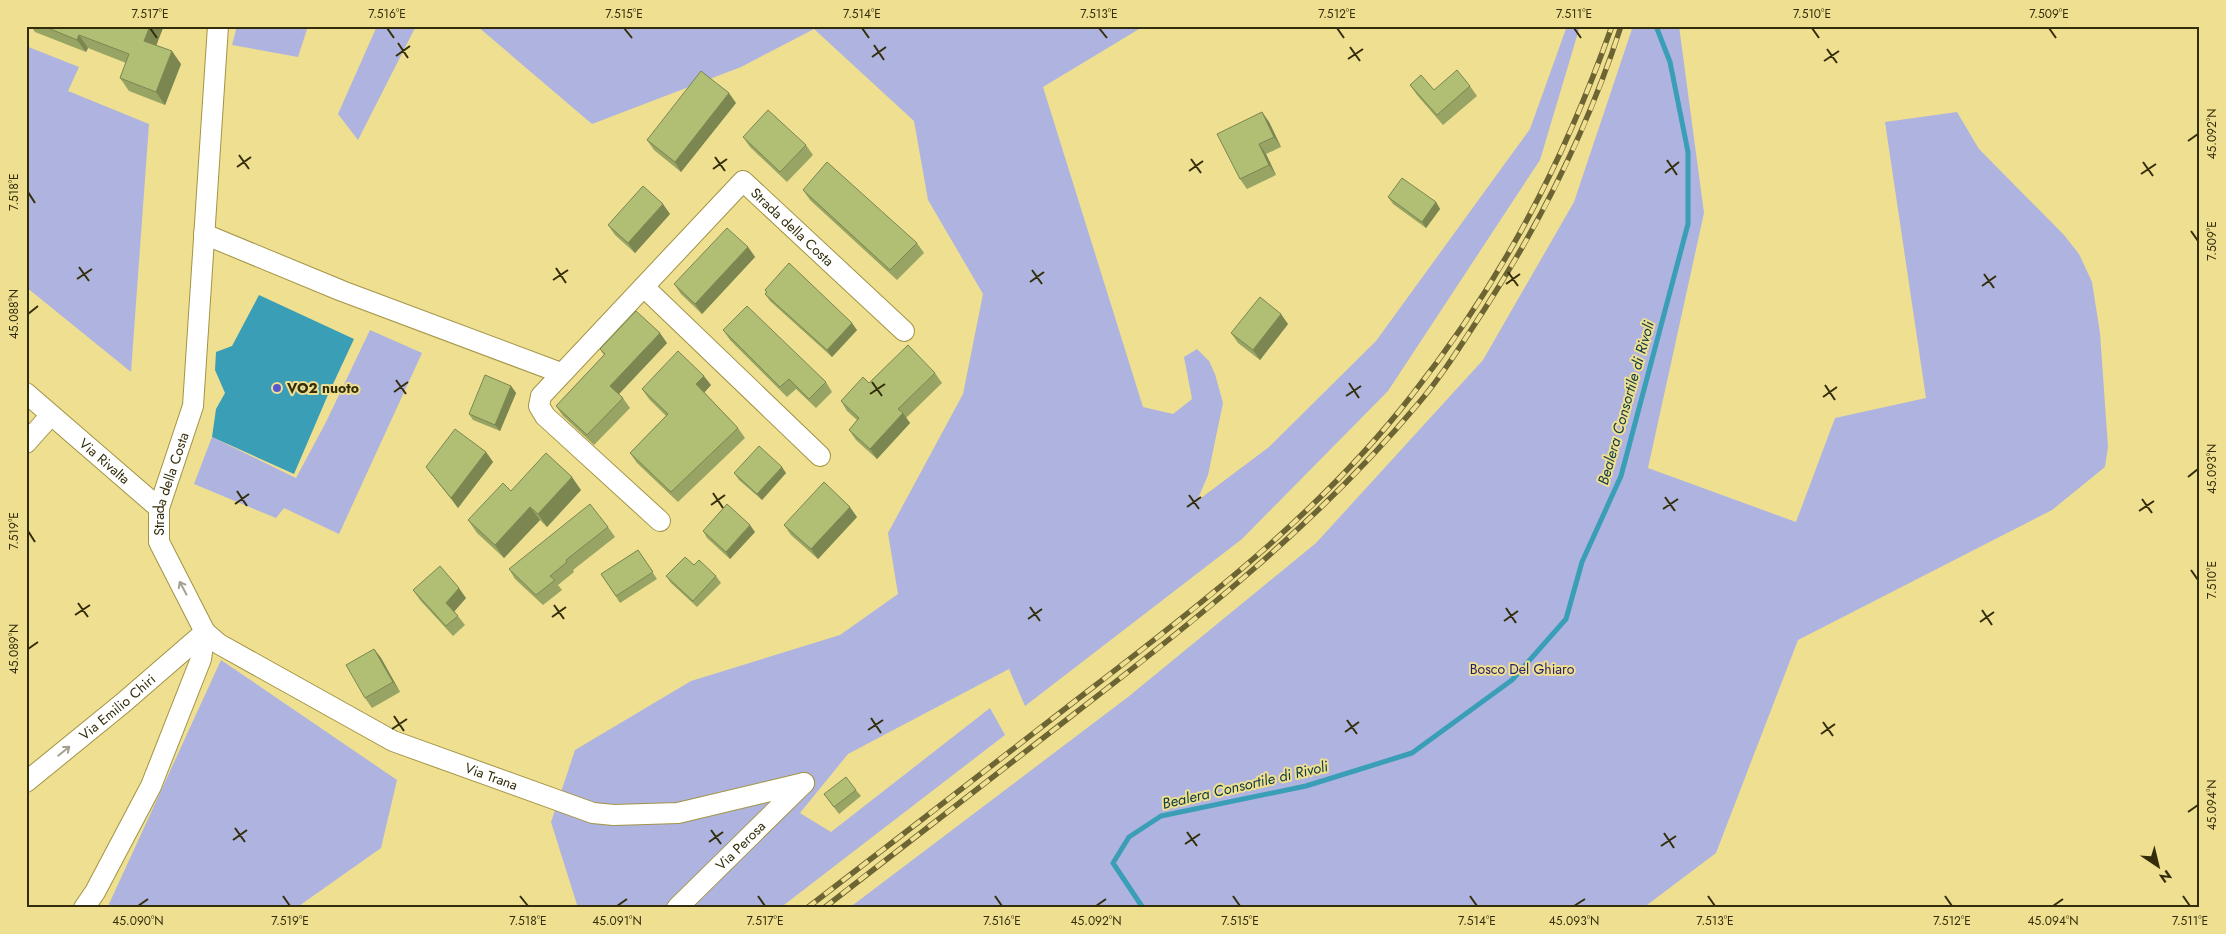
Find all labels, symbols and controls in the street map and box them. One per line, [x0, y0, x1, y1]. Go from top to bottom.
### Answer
text: 7.517°E [131, 5, 169, 23]
text: 7.516°E [368, 5, 406, 23]
text: 7.515°E [605, 5, 643, 23]
text: 7.514°E [843, 5, 881, 23]
text: 7.513°E [1080, 5, 1118, 23]
text: 7.512°E [1318, 5, 1356, 23]
text: 7.511°E [1556, 5, 1592, 23]
text: 7.510°E [1793, 5, 1831, 23]
text: 7.509°E [2029, 5, 2069, 23]
text: 45.092°N [2203, 109, 2221, 159]
text: 7.518°E [5, 173, 23, 211]
street label: Strada della Costa [746, 183, 838, 271]
text: 7.509°E [2203, 221, 2221, 261]
text: 45.088°N [5, 289, 23, 339]
water label: Bealera Consortile di Rivoli [1592, 318, 1660, 487]
place label: VO2 nuoto [286, 378, 359, 398]
marker: VO2 nuoto [271, 382, 283, 394]
street label: Strada della Costa [149, 429, 194, 536]
street label: Via Rivalta [75, 433, 134, 489]
text: 45.093°N [2203, 444, 2221, 494]
text: 7.519°E [5, 512, 23, 550]
text: 7.510°E [2203, 561, 2221, 599]
one-way arrow [178, 581, 188, 596]
text: 45.089°N [5, 624, 23, 674]
park label: Bosco Del Ghiaro [1470, 659, 1575, 679]
street label: Via Emilio Chiri [75, 669, 160, 745]
one-way arrow [57, 745, 70, 756]
water label: Bealera Consortile di Rivoli [1160, 755, 1330, 815]
street label: Via Trana [462, 758, 520, 795]
text: 45.094°N [2203, 779, 2221, 831]
street label: Via Perosa [711, 816, 770, 875]
north arrow [2134, 842, 2184, 892]
text: N [2155, 865, 2176, 888]
text: 45.090°N [112, 912, 164, 930]
text: 7.519°E [271, 912, 309, 930]
text: 7.518°E [509, 912, 547, 930]
text: 45.091°N [592, 912, 642, 930]
text: 7.517°E [746, 912, 784, 930]
text: 7.516°E [983, 912, 1021, 930]
text: 45.092°N [1071, 912, 1121, 930]
text: 7.515°E [1221, 912, 1259, 930]
text: 7.514°E [1458, 912, 1496, 930]
text: 45.093°N [1549, 912, 1599, 930]
text: 7.513°E [1696, 912, 1734, 930]
text: 7.512°E [1933, 912, 1971, 930]
text: 45.094°N [2027, 912, 2079, 930]
text: 7.511°E [2172, 912, 2208, 930]

